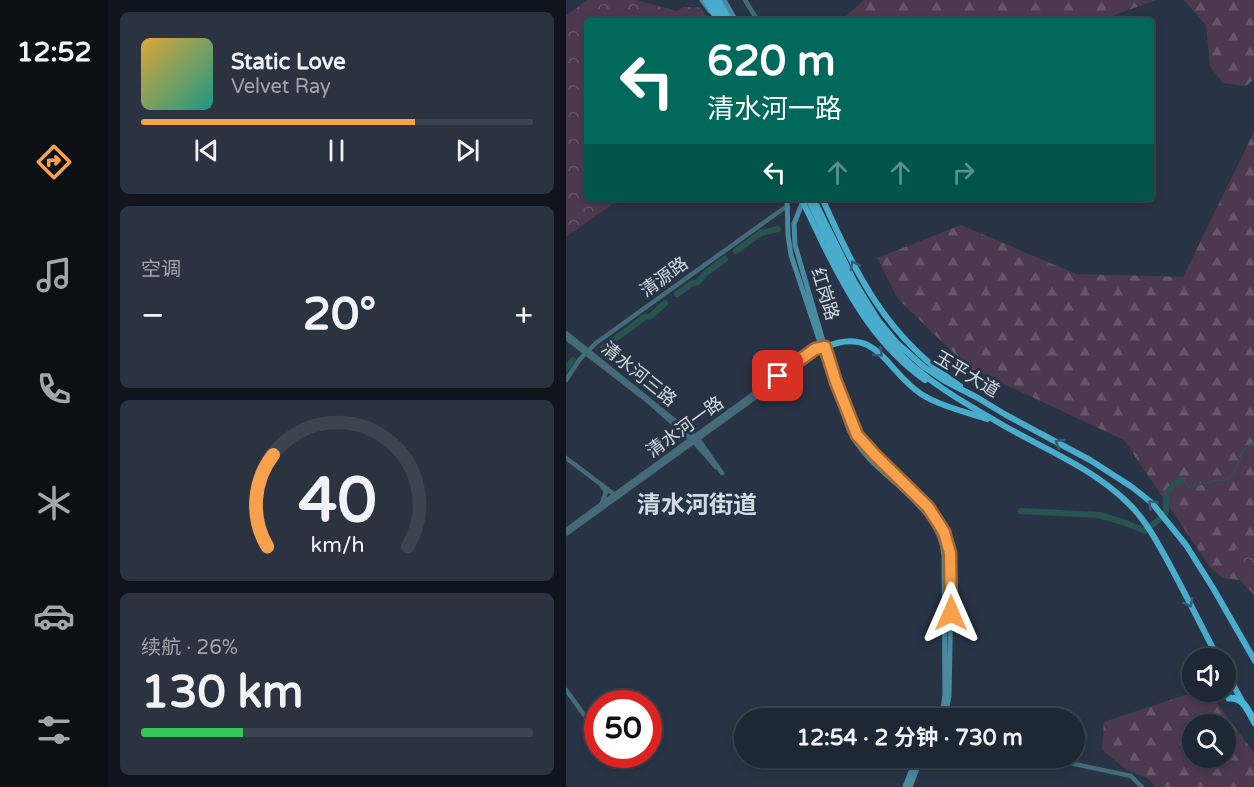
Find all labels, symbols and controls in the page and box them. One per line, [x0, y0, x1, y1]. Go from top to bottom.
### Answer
text: 12:52 [17, 36, 91, 69]
text: 620 m [707, 36, 836, 87]
icon: left [608, 42, 686, 120]
text: Static Love [231, 49, 346, 75]
text: Velvet Ray [231, 75, 331, 99]
text: 清水河一路 [707, 93, 842, 126]
icon: previous [190, 134, 223, 167]
icon: pause [320, 134, 353, 167]
icon: next [451, 134, 484, 167]
icon: directions [33, 141, 75, 183]
icon: left [758, 156, 791, 189]
icon: ahead [821, 156, 854, 189]
icon: ahead [884, 156, 917, 189]
icon: right [947, 156, 980, 189]
street label: 清源路 [636, 252, 692, 302]
icon: music [33, 254, 75, 296]
text: 空调 [141, 258, 181, 282]
one-way arrow [850, 261, 861, 272]
street label: 红岗路 [807, 265, 843, 323]
text: 20° [303, 288, 376, 342]
text: − [141, 296, 165, 335]
text: + [514, 296, 533, 335]
street label: 清水河三路 [597, 337, 681, 411]
one-way arrow [872, 346, 883, 357]
street label: 玉平大道 [930, 346, 1004, 402]
pin [752, 350, 803, 401]
icon: arrive [761, 359, 794, 392]
icon: phone [33, 368, 75, 410]
street label: 清水河一路 [642, 392, 728, 462]
one-way arrow [1055, 439, 1065, 450]
text: 40 [298, 465, 376, 540]
icon: climate [33, 482, 75, 524]
district label: 清水河街道 [637, 491, 757, 520]
one-way arrow [1148, 501, 1159, 512]
text: km/h [310, 533, 364, 559]
position arrow [919, 581, 983, 645]
icon: car [33, 595, 75, 637]
one-way arrow [1182, 596, 1193, 607]
text: 续航 · 26% [141, 636, 238, 660]
map controls [1182, 648, 1236, 768]
button: sound [1182, 648, 1236, 702]
text: 130 km [141, 666, 303, 720]
speed limit sign: 50 [584, 690, 662, 768]
icon: filters [33, 709, 75, 751]
button: search [1182, 714, 1236, 768]
text: 12:54 · 2 分钟 · 730 m [796, 725, 1023, 751]

